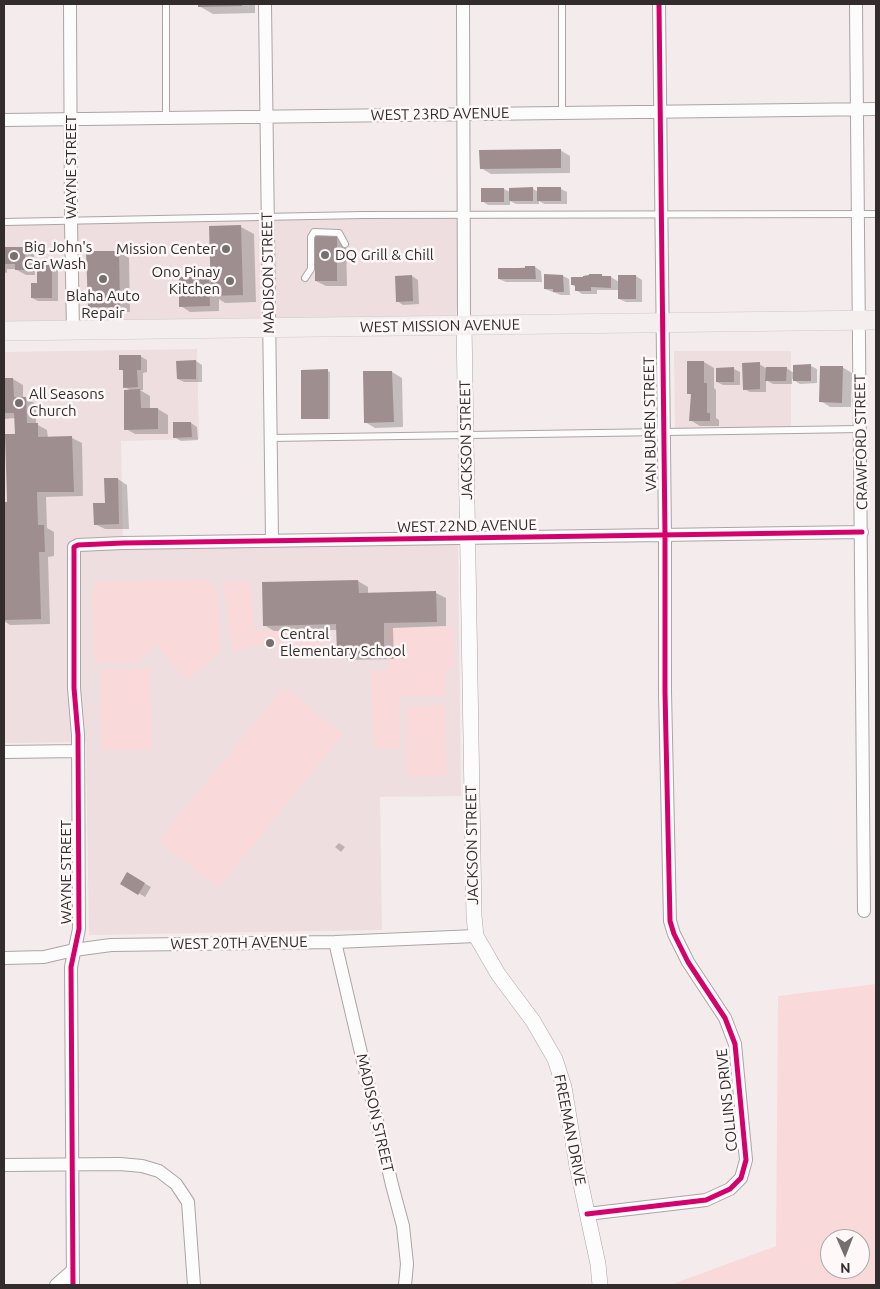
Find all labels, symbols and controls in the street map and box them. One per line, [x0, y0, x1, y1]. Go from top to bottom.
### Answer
street label: WEST 23RD AVENUE [371, 104, 509, 124]
street label: WAYNE STREET [62, 115, 80, 219]
street label: MADISON STREET [258, 212, 278, 334]
place label: Big John's Car Wash [24, 238, 92, 273]
place label: Mission Center [116, 240, 216, 258]
marker: Mission Center [220, 243, 232, 255]
place label: DQ Grill & Chill [335, 246, 434, 264]
marker: DQ Grill & Chill [319, 249, 331, 261]
marker: Big John's Car Wash [8, 250, 20, 262]
place label: Ono Pinay Kitchen [151, 263, 220, 298]
marker: Blaha Auto Repair [97, 273, 109, 285]
marker: Ono Pinay Kitchen [224, 275, 236, 287]
place label: Blaha Auto Repair [66, 287, 140, 322]
street label: WEST MISSION AVENUE [360, 316, 520, 336]
street label: VAN BUREN STREET [640, 356, 660, 492]
street label: CRAWFORD STREET [851, 374, 871, 510]
street label: JACKSON STREET [456, 380, 476, 500]
place label: All Seasons Church [29, 385, 104, 420]
marker: All Seasons Church [13, 397, 25, 409]
street label: WEST 22ND AVENUE [397, 516, 537, 536]
place label: Central Elementary School [280, 625, 406, 660]
marker: Central Elementary School [264, 637, 276, 649]
street label: JACKSON STREET [462, 785, 482, 905]
street label: WAYNE STREET [57, 820, 75, 924]
street label: WEST 20TH AVENUE [170, 933, 308, 953]
street label: COLLINS DRIVE [713, 1048, 741, 1152]
street label: MADISON STREET [353, 1052, 397, 1174]
street label: FREEMAN DRIVE [550, 1073, 590, 1187]
north arrow [820, 1229, 870, 1279]
text: N [840, 1260, 851, 1276]

